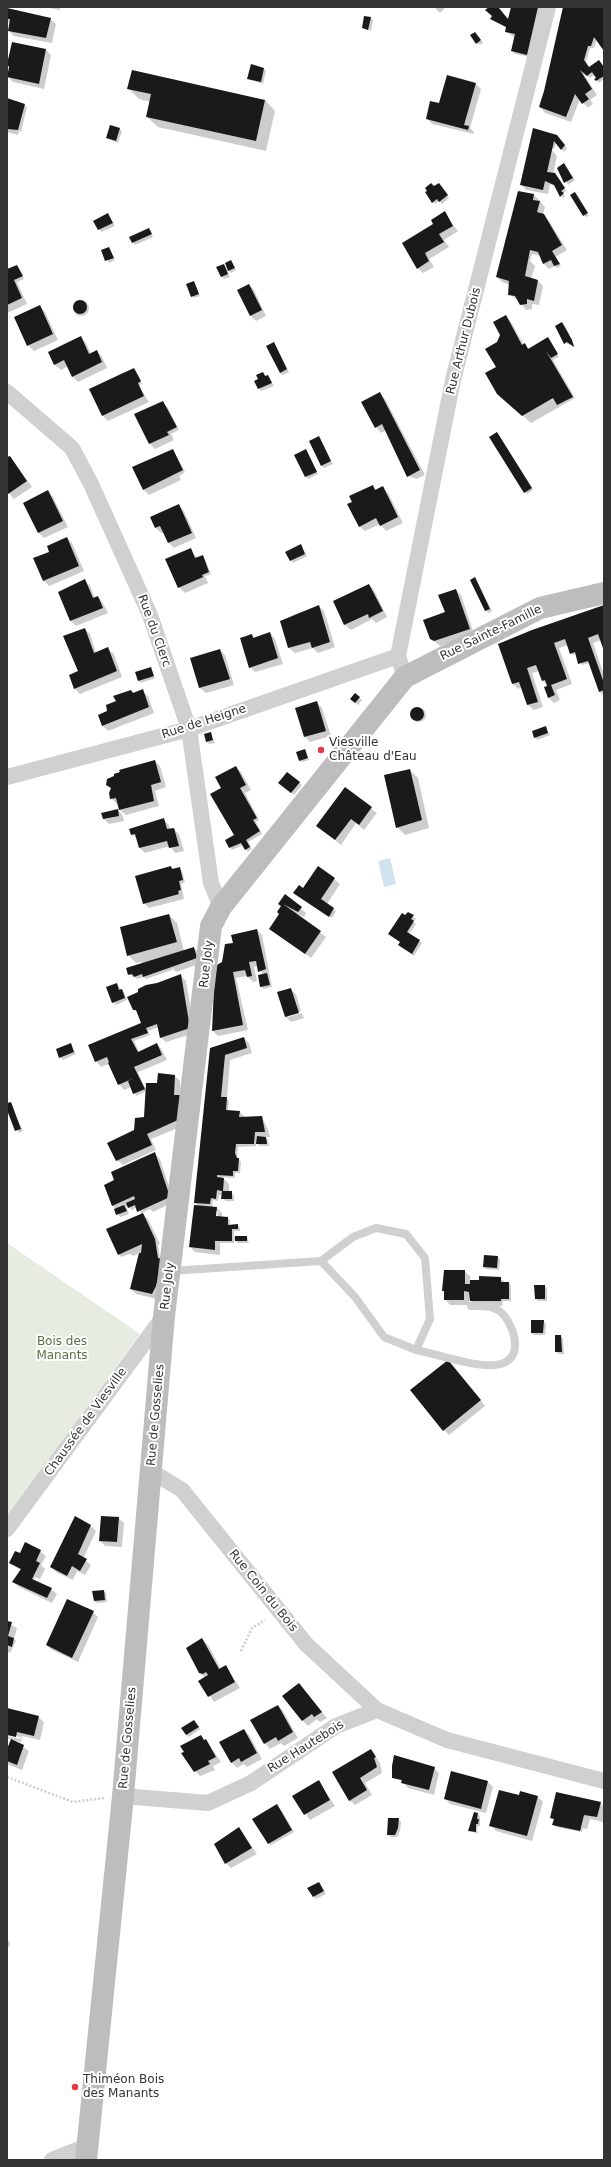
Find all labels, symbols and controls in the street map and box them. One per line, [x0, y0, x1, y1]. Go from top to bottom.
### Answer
street label: Rue Arthur Dubois [444, 286, 484, 396]
street label: Rue du Clerc [134, 593, 174, 669]
street label: Rue Sainte-Famille [438, 602, 544, 664]
street label: Rue de Heigne [160, 702, 248, 742]
place label: Viesville Château d'Eau [329, 736, 417, 764]
marker: Viesville Château d'Eau [316, 745, 326, 755]
street label: Rue Joly [197, 939, 217, 989]
street label: Rue Joly [158, 1261, 178, 1311]
park label: Bois des Manants [36, 1335, 88, 1363]
street label: Rue de Gosselies [144, 1363, 168, 1467]
street label: Chaussée de Viesville [42, 1365, 130, 1479]
street label: Rue Coin du Bois [226, 1547, 300, 1635]
street label: Rue de Gosselies [116, 1686, 140, 1790]
street label: Rue Hautebois [265, 1718, 347, 1776]
place label: Thiméon Bois des Manants [83, 2073, 164, 2101]
marker: Thiméon Bois des Manants [70, 2082, 80, 2092]

